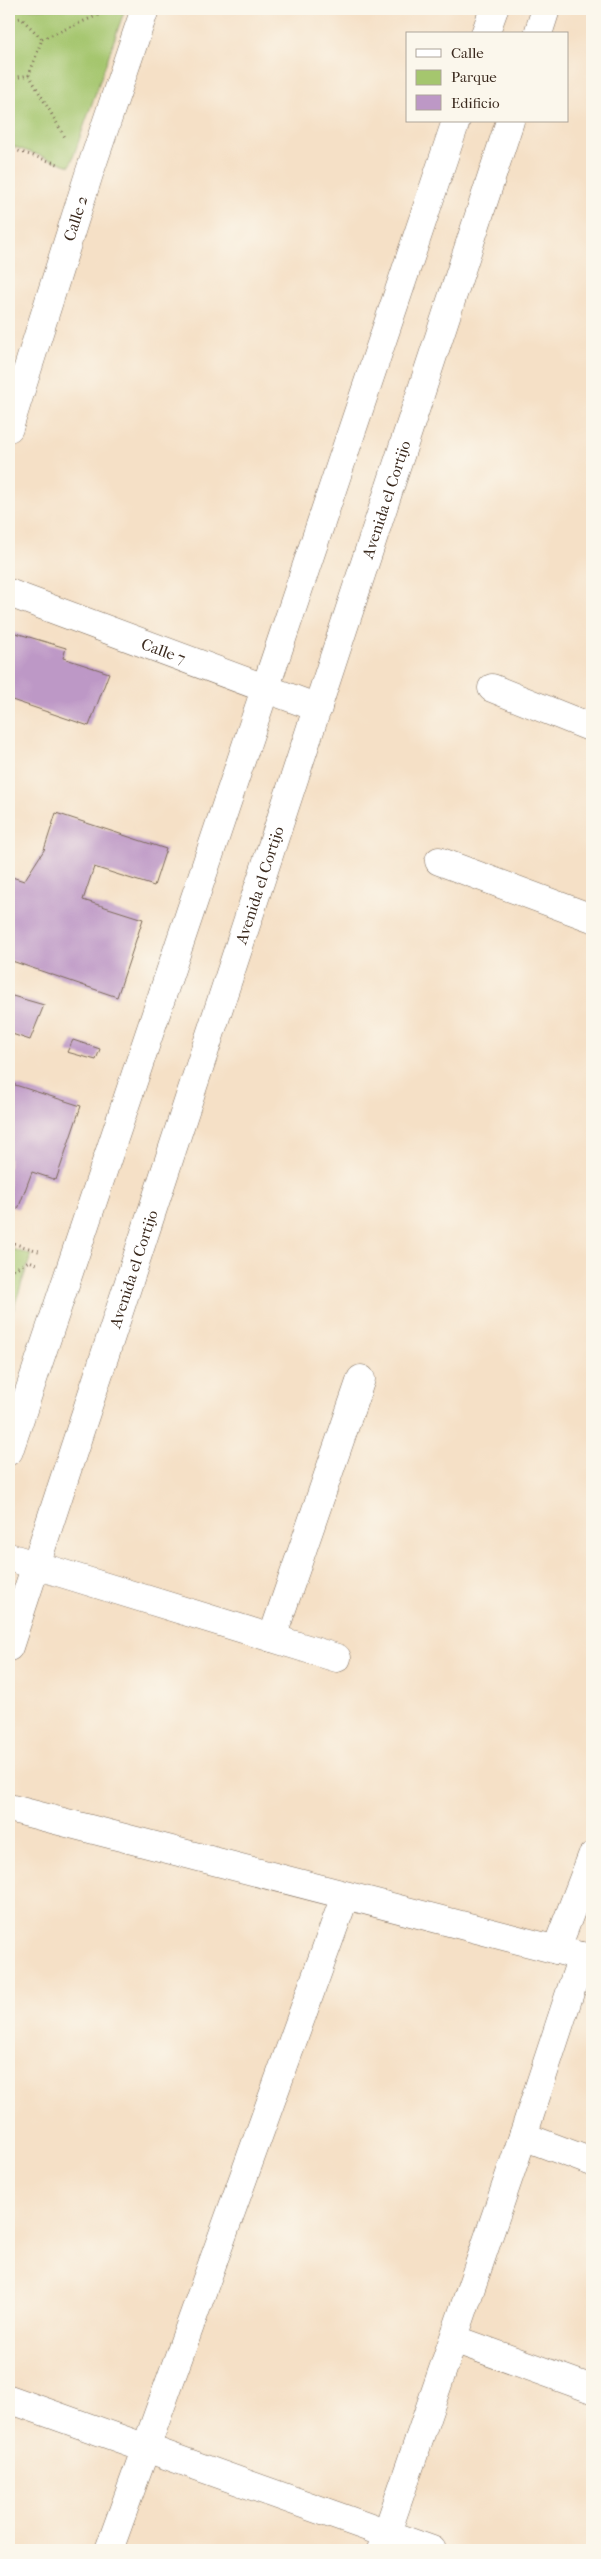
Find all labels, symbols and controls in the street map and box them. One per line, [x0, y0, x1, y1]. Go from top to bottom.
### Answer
legend [406, 32, 568, 122]
text: Calle [451, 44, 484, 62]
text: Parque [451, 68, 497, 86]
text: Edificio [451, 94, 500, 112]
street label: Calle 2 [59, 193, 91, 243]
street label: Avenida el Cortijo [357, 438, 414, 562]
street label: Calle 7 [139, 634, 189, 668]
street label: Avenida el Cortijo [231, 824, 287, 947]
street label: Avenida el Cortijo [105, 1207, 161, 1331]

